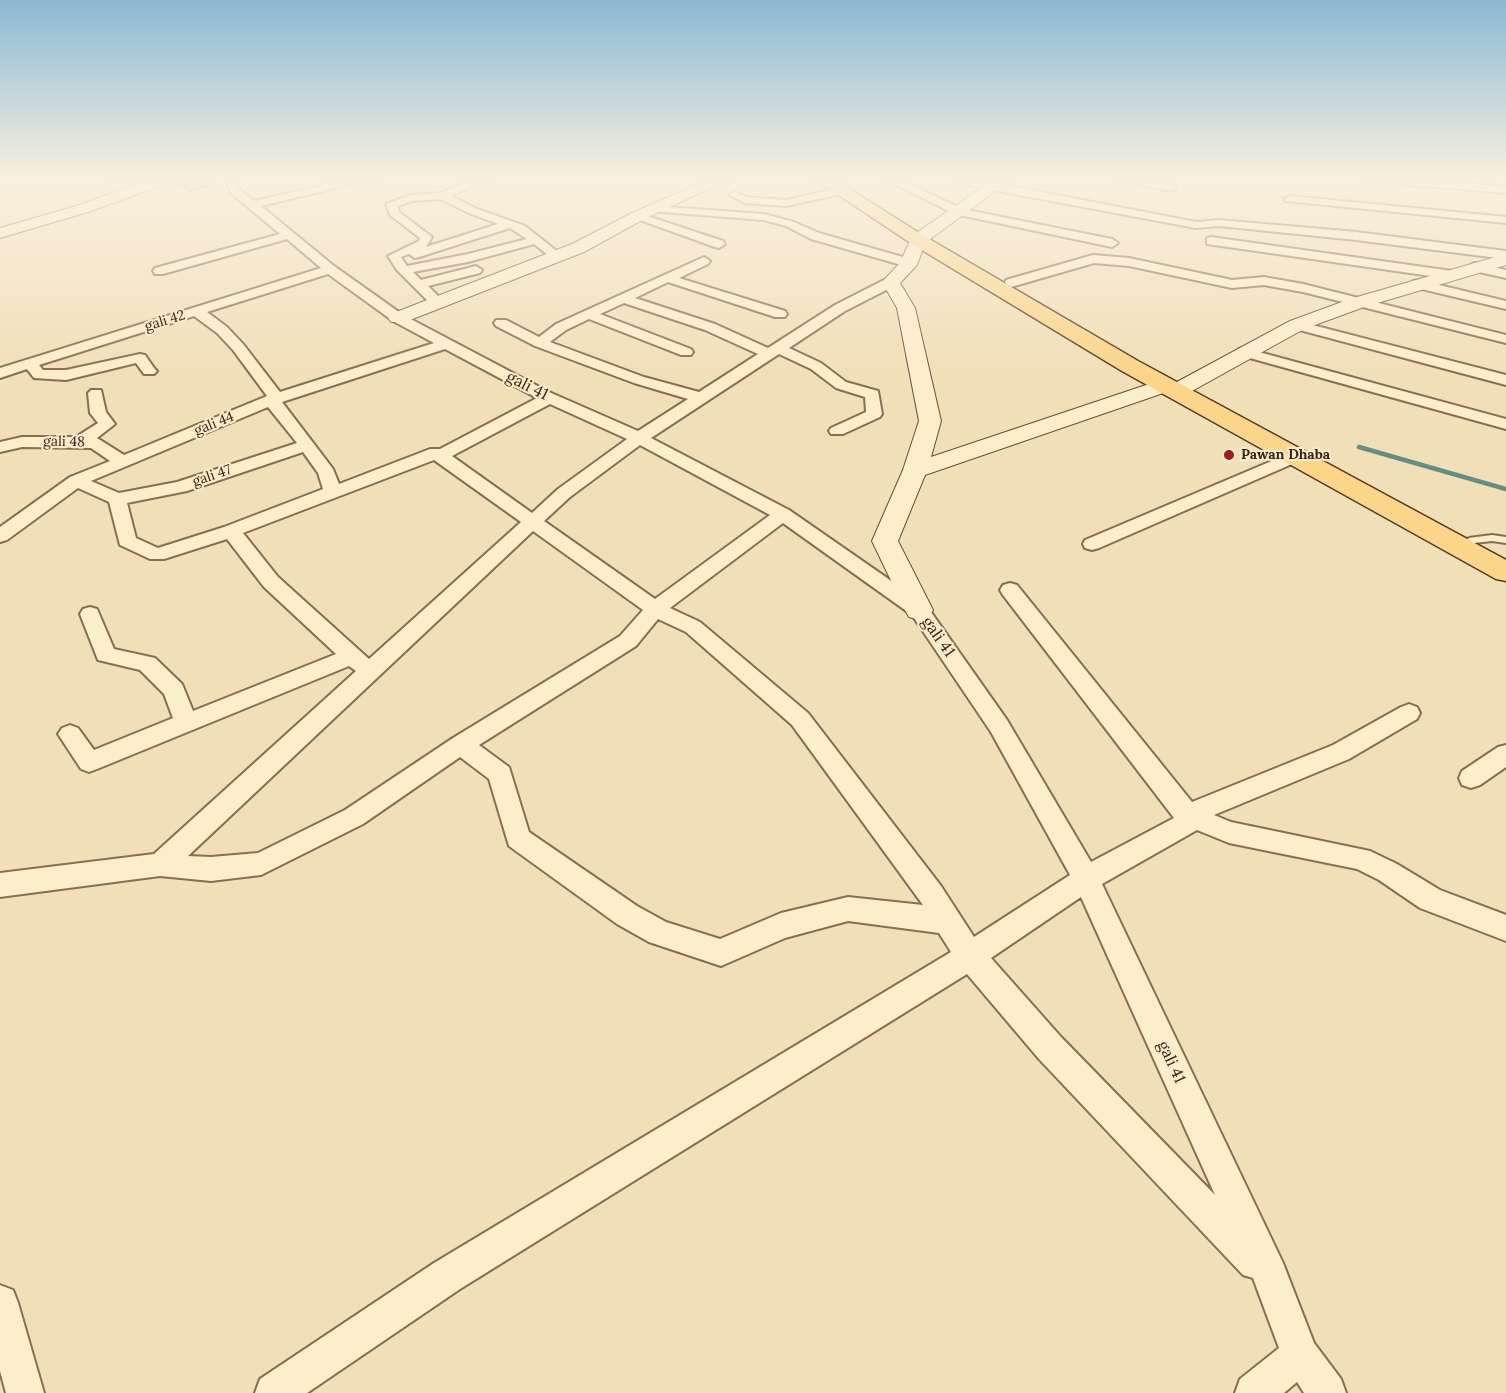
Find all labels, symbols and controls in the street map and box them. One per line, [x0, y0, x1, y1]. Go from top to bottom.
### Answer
street label: gali 42 [143, 307, 187, 335]
street label: gali 41 [503, 367, 551, 405]
street label: gali 44 [192, 408, 236, 440]
street label: gali 48 [43, 433, 85, 451]
place label: Pawan Dhaba [1241, 447, 1330, 463]
marker: Pawan Dhaba [1222, 448, 1236, 462]
street label: gali 47 [190, 461, 234, 491]
street label: gali 41 [917, 613, 959, 661]
street label: gali 41 [1153, 1038, 1189, 1086]

